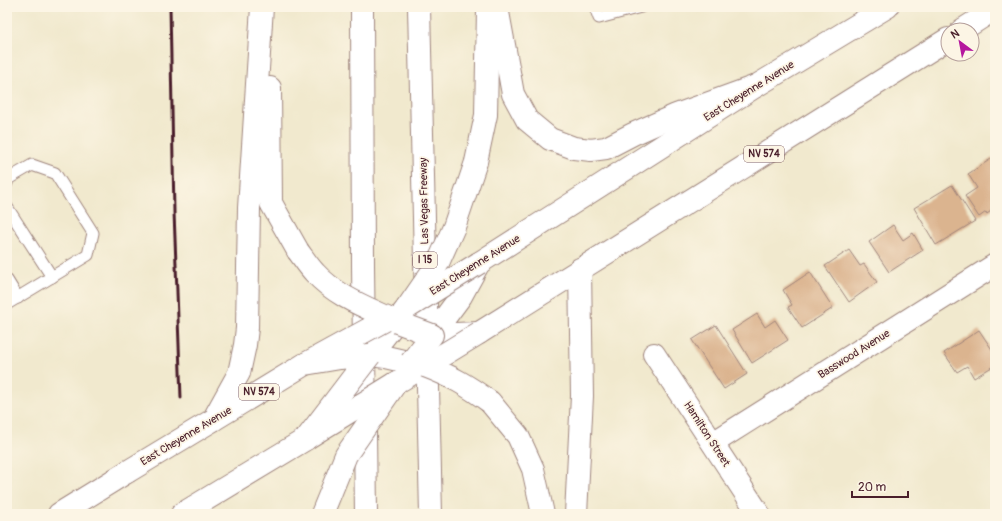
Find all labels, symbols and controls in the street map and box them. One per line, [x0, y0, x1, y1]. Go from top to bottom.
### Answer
north arrow [940, 22, 980, 62]
text: N [948, 26, 962, 41]
street label: East Cheyenne Avenue [702, 58, 797, 124]
road number: NV 574 [744, 146, 784, 162]
street label: Las Vegas Freeway [417, 157, 431, 245]
street label: East Cheyenne Avenue [428, 232, 523, 298]
road number: I 15 [413, 252, 437, 268]
street label: Basswood Avenue [816, 326, 893, 381]
road number: NV 574 [239, 384, 279, 400]
street label: Hamilton Street [681, 399, 733, 470]
street label: East Cheyenne Avenue [138, 403, 234, 468]
scale bar [852, 473, 908, 499]
text: 20 m [858, 480, 887, 495]

